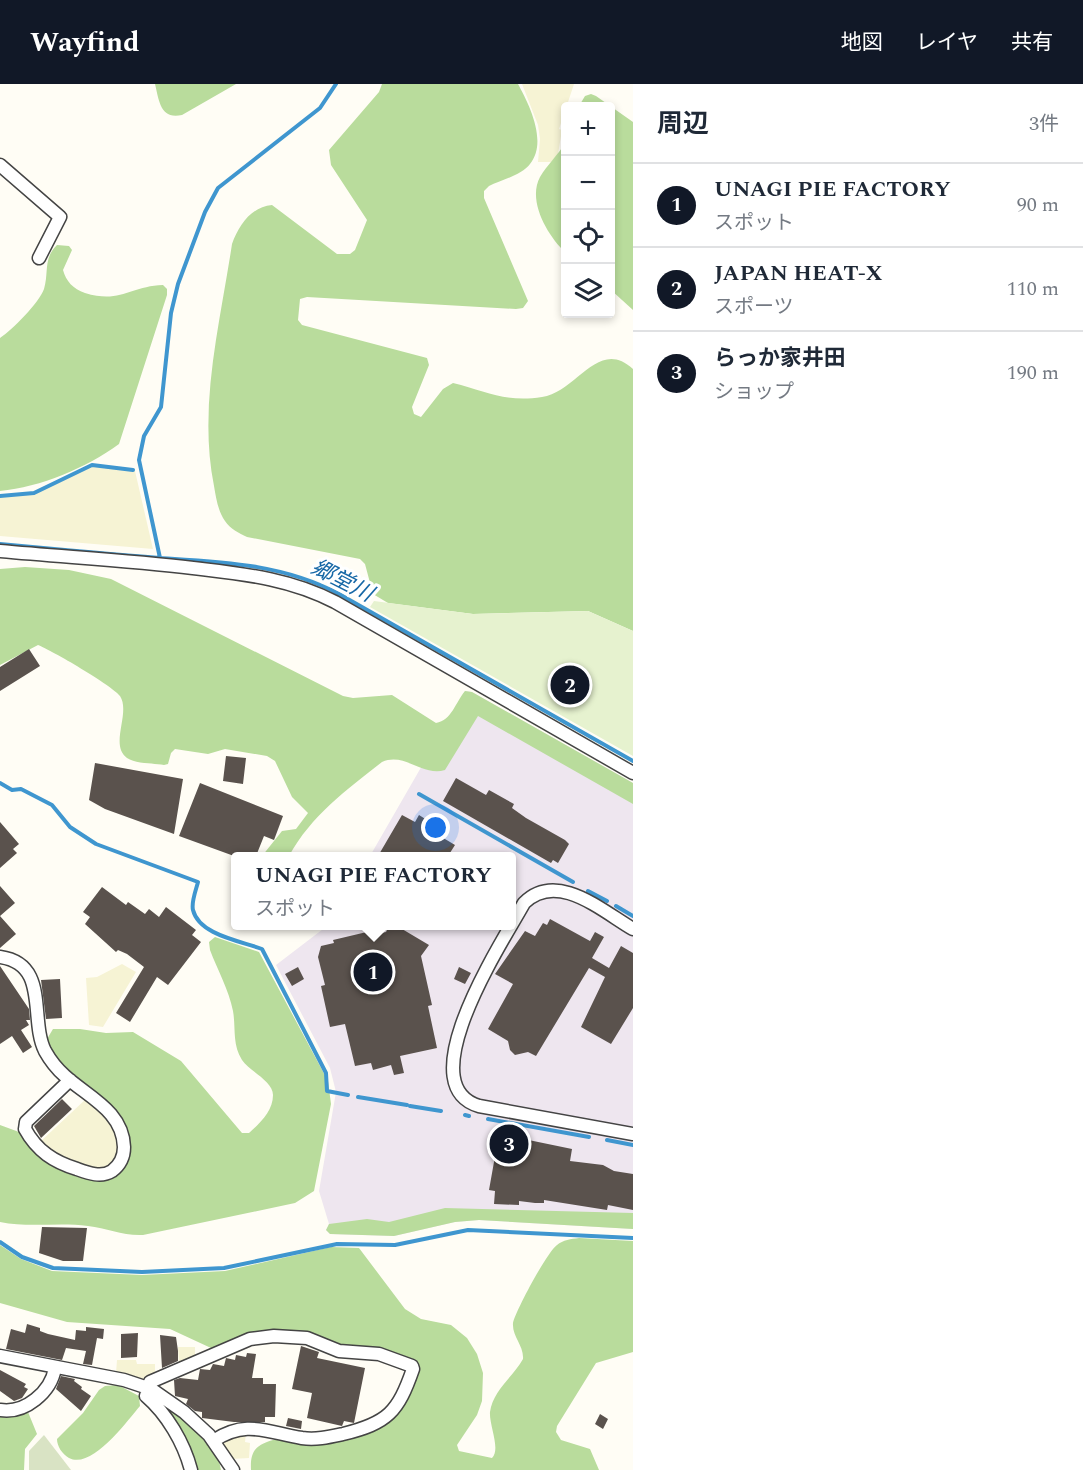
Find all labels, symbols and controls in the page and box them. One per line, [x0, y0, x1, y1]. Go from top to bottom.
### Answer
text: Wayfind [30, 21, 139, 64]
text: 地図 [841, 27, 883, 59]
text: レイヤ [916, 27, 978, 59]
text: 共有 [1011, 27, 1053, 59]
map controls [561, 102, 615, 318]
button: + [561, 102, 615, 156]
text: 周辺 [657, 104, 709, 144]
text: 3件 [1029, 109, 1059, 139]
button: − [561, 156, 615, 210]
text: UNAGI PIE FACTORY [714, 173, 951, 206]
text: 1 [671, 190, 682, 220]
text: 90 m [1017, 190, 1059, 220]
text: スポット [714, 208, 794, 238]
button: locate [561, 210, 615, 264]
text: JAPAN HEAT-X [714, 257, 883, 290]
button: layers [561, 264, 615, 318]
text: 2 [671, 274, 682, 304]
text: 110 m [1007, 274, 1059, 304]
text: スポーツ [714, 292, 794, 322]
text: らっか家井田 [714, 342, 846, 375]
text: 3 [671, 358, 682, 388]
text: 190 m [1007, 358, 1059, 388]
text: ショップ [714, 377, 794, 407]
water label: 郷堂川 [305, 551, 381, 612]
pin: 2 [550, 662, 590, 708]
your location [421, 813, 450, 842]
popup [231, 852, 516, 930]
text: UNAGI PIE FACTORY [255, 859, 492, 892]
text: スポット [255, 894, 335, 924]
pin: 1 [354, 950, 392, 994]
pin: 3 [490, 1122, 528, 1166]

